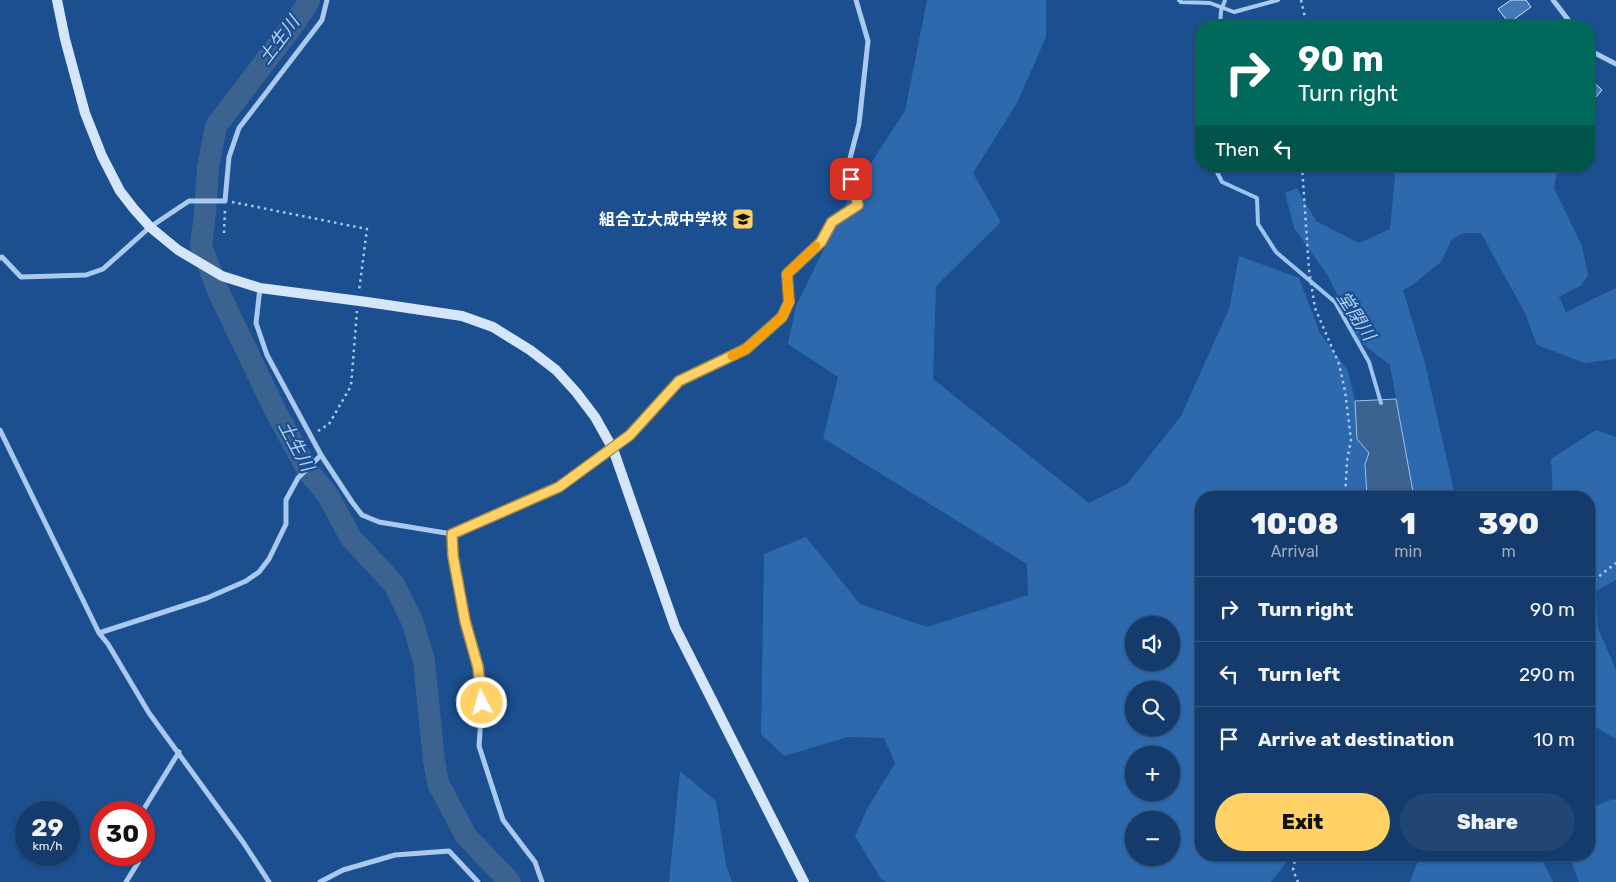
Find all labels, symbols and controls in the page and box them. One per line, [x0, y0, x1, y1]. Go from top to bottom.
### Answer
water label: 土生川 [254, 10, 305, 68]
text: 90 m [1298, 38, 1384, 80]
icon: right [1215, 40, 1280, 105]
text: Turn right [1298, 80, 1398, 107]
icon: left [1269, 135, 1297, 163]
text: Then [1215, 138, 1259, 161]
pin [830, 158, 872, 200]
icon: arrive [837, 165, 865, 193]
school or university icon: 組合立大成中学校 [731, 207, 755, 231]
place label: 組合立大成中学校 [599, 210, 727, 229]
water label: 堂閉川 [1332, 287, 1381, 346]
water label: 土生川 [274, 417, 319, 477]
text: 10:08 [1251, 506, 1339, 542]
text: 1 [1400, 506, 1416, 542]
text: 390 [1478, 506, 1539, 542]
text: Arrival [1271, 542, 1319, 561]
text: min [1394, 542, 1422, 561]
text: m [1501, 542, 1516, 561]
icon: right [1215, 595, 1243, 623]
text: Turn right [1258, 598, 1353, 621]
text: 90 m [1530, 598, 1575, 621]
map controls [1125, 616, 1180, 866]
button: sound [1125, 616, 1180, 671]
icon: left [1215, 660, 1243, 688]
text: Turn left [1258, 663, 1340, 686]
text: 290 m [1519, 663, 1575, 686]
position arrow [455, 676, 507, 728]
button: search [1125, 681, 1180, 736]
icon: arrive [1215, 725, 1243, 753]
text: Arrive at destination [1258, 728, 1454, 751]
text: 10 m [1533, 728, 1575, 751]
button: + [1125, 746, 1180, 801]
button: Exit [1215, 793, 1390, 851]
button: Share [1400, 793, 1575, 851]
speed limit sign: 30 [90, 801, 155, 866]
button: − [1125, 811, 1180, 866]
text: 29 [31, 813, 64, 842]
text: km/h [33, 839, 62, 853]

